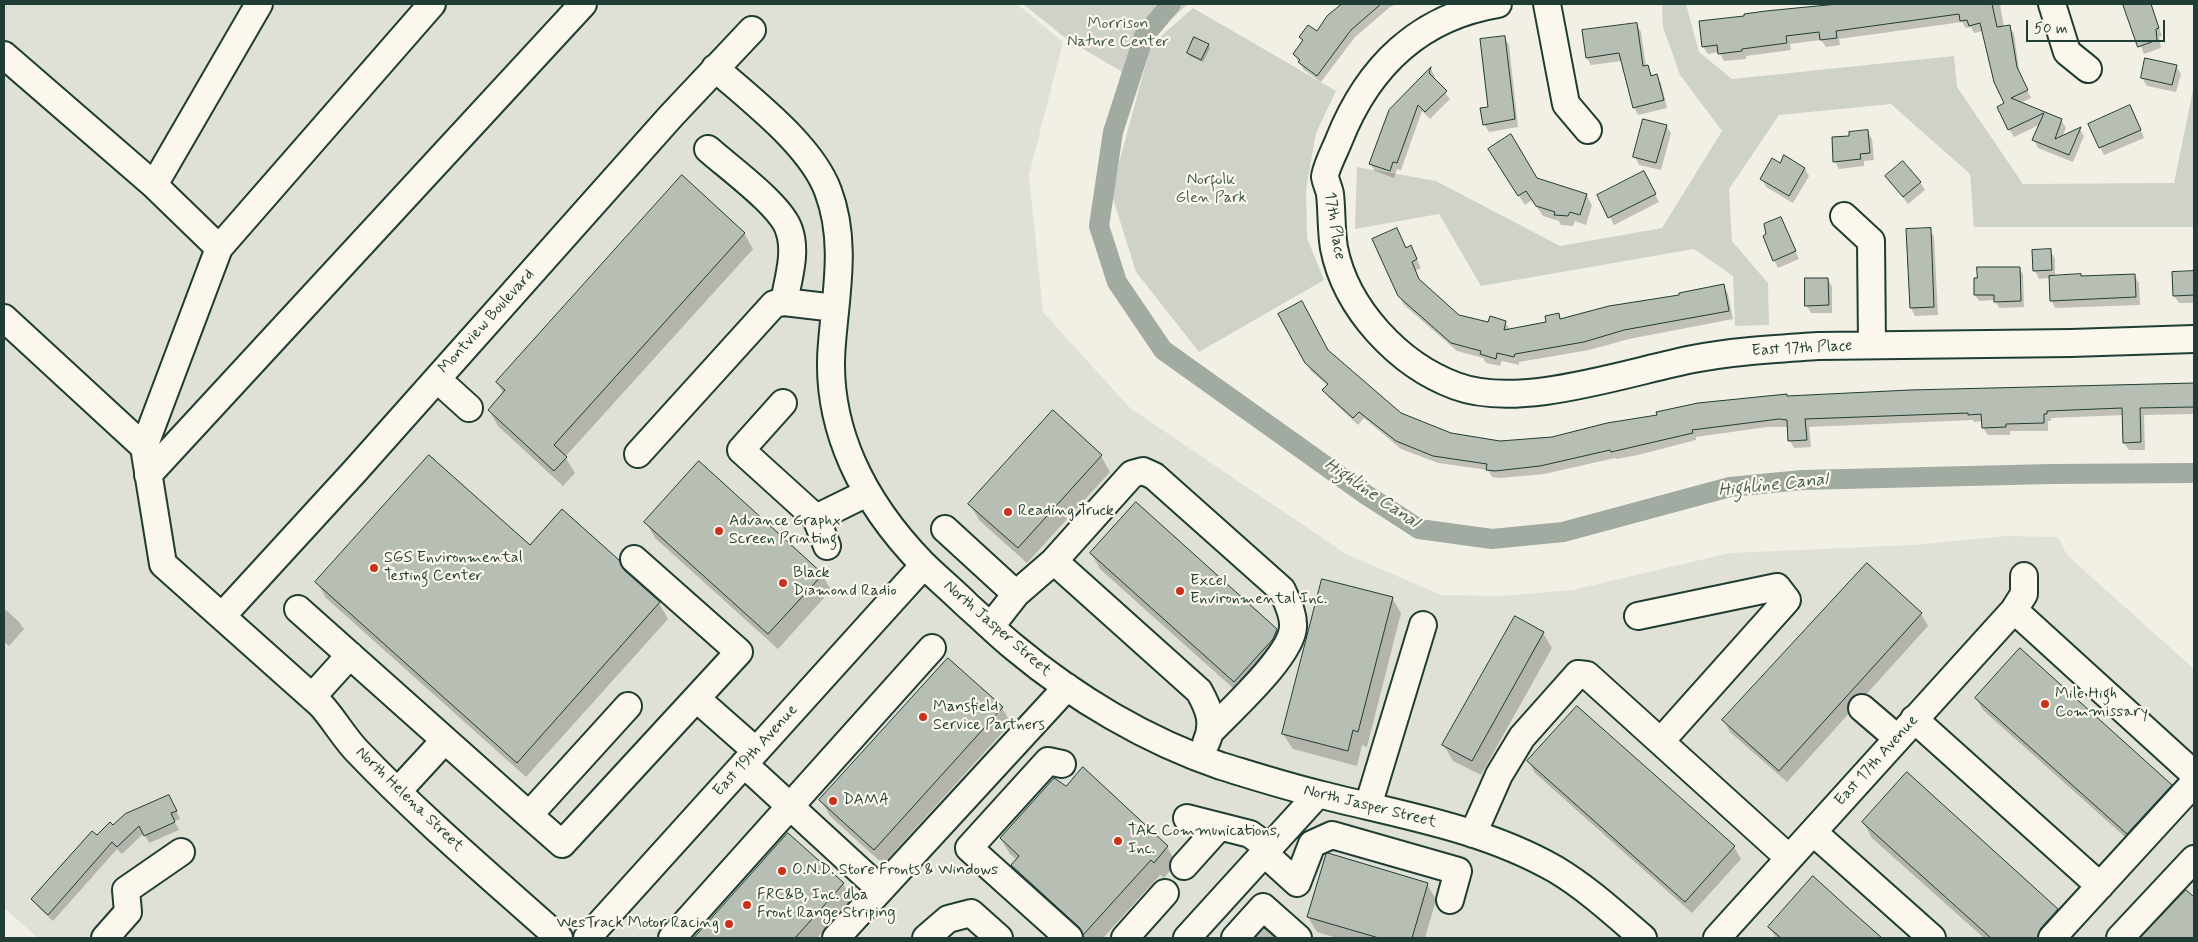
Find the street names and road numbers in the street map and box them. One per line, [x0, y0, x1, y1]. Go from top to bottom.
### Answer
street label: 17th Place [1319, 191, 1349, 261]
street label: Montview Boulevard [435, 266, 539, 378]
street label: East 17th Place [1751, 337, 1853, 361]
street label: North Jasper Street [939, 577, 1055, 681]
street label: East 19th Avenue [710, 701, 802, 801]
street label: East 17th Avenue [1831, 712, 1923, 810]
street label: North Helena Street [351, 743, 467, 857]
street label: North Jasper Street [1301, 781, 1439, 833]

